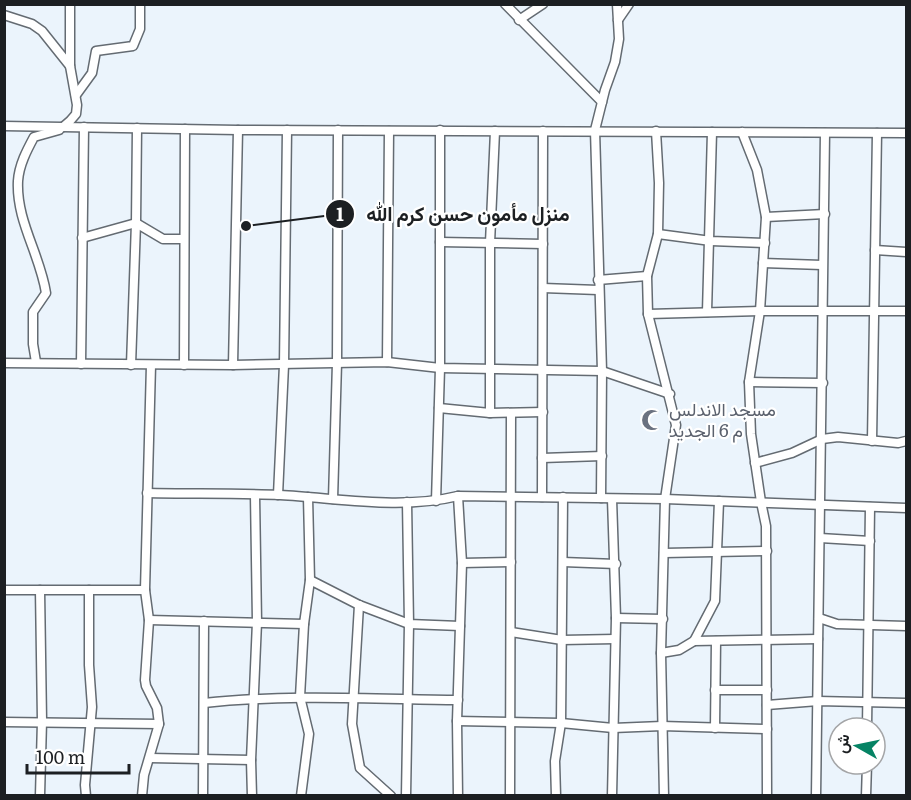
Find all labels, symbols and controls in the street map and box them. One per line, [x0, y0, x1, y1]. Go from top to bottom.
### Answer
callout: منزل مأمون حسن كرم الله [325, 195, 582, 233]
text: منزل مأمون حسن كرم الله [366, 197, 570, 227]
text: 1 [336, 200, 344, 227]
place label: مسجد الاندلس م 6 الجديد [669, 395, 776, 443]
mosque icon: مسجد الاندلس م 6 الجديد [640, 408, 664, 432]
north arrow [827, 716, 887, 776]
text: ش [828, 732, 855, 755]
scale bar [27, 737, 129, 775]
text: 100 m [36, 743, 85, 770]

